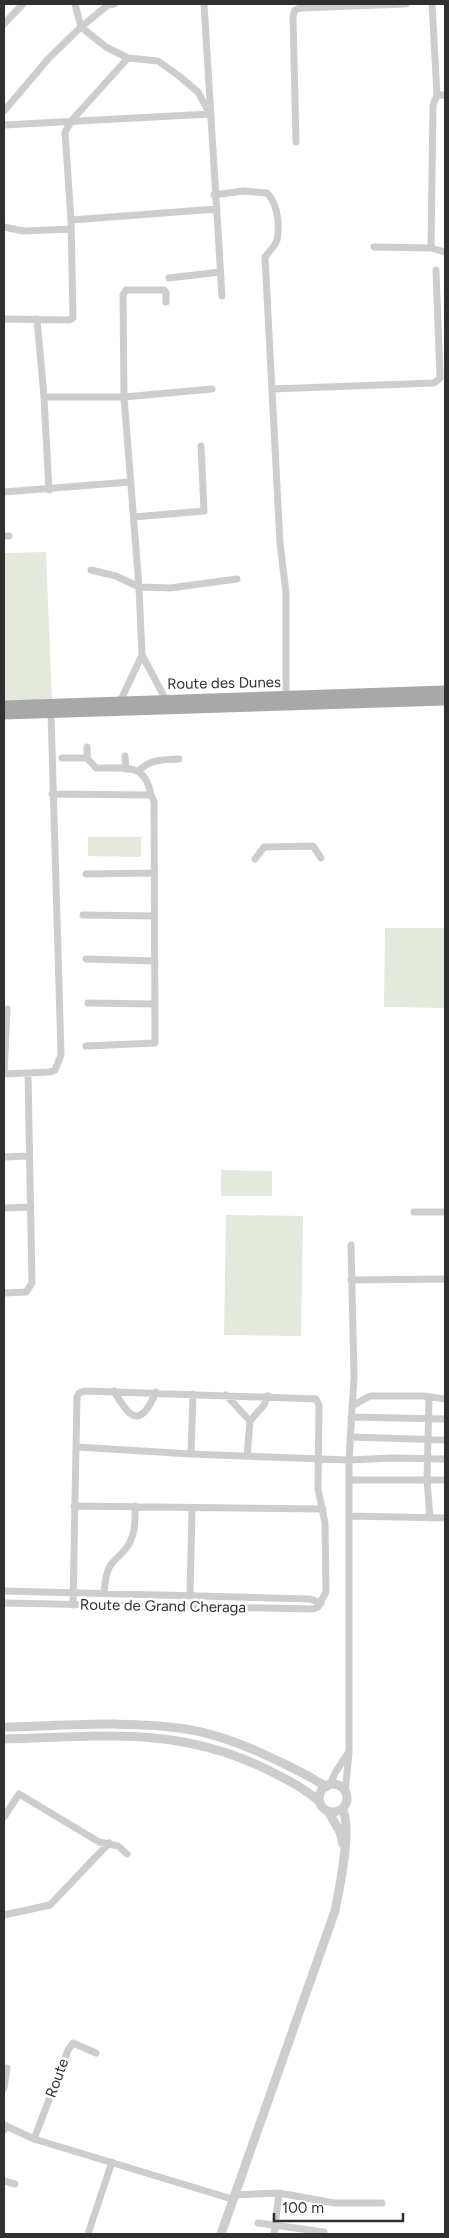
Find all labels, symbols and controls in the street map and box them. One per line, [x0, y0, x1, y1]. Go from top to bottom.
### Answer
street label: Route des Dunes [167, 673, 281, 693]
street label: Route de Grand Cheraga [80, 1596, 246, 1616]
street label: Route [42, 2056, 72, 2100]
scale bar [274, 2190, 403, 2222]
text: 100 m [282, 2199, 324, 2217]

